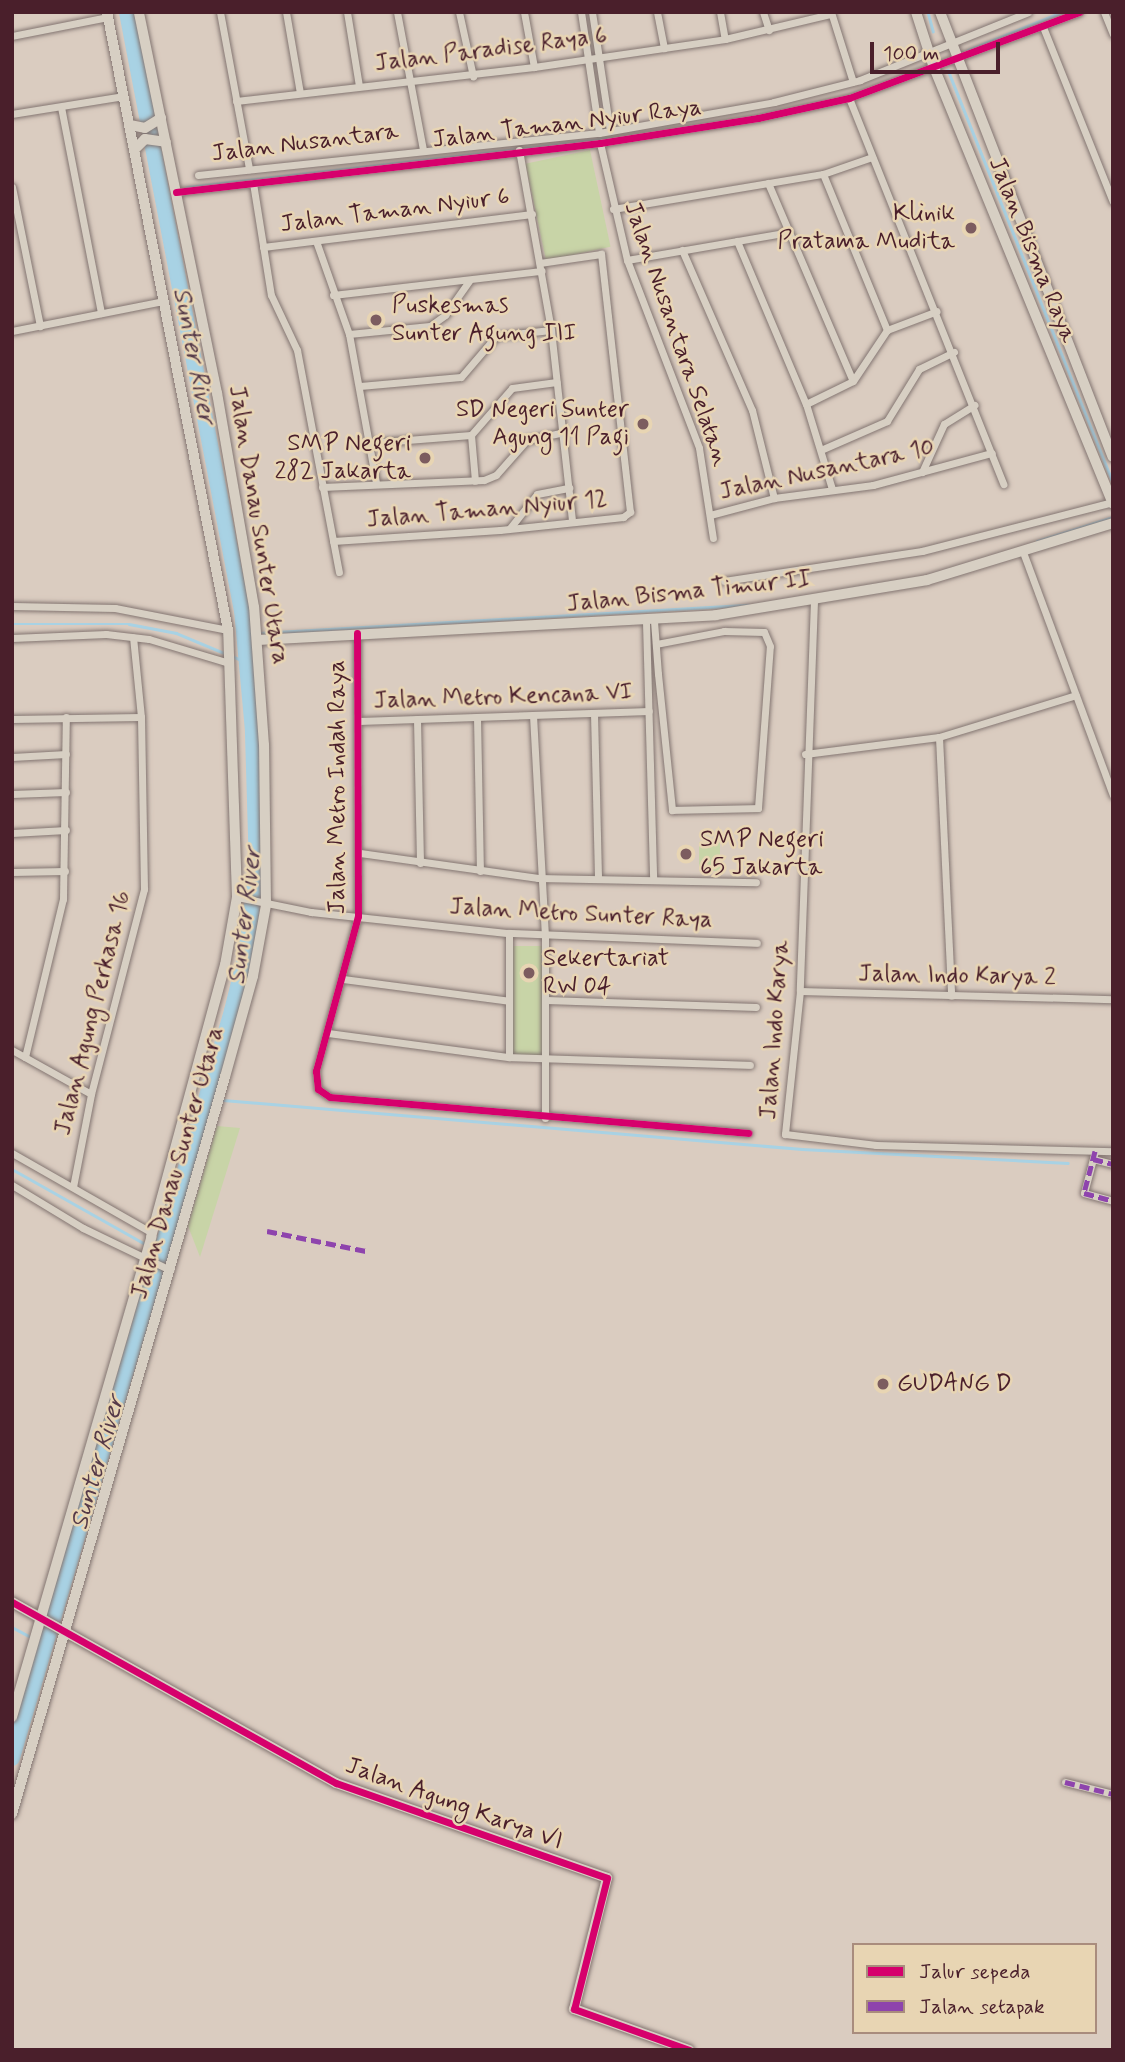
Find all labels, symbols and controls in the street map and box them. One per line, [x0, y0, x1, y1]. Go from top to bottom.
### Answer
street label: Jalan Paradise Raya 6 [374, 22, 608, 78]
scale bar [873, 28, 1002, 72]
text: 100 m [883, 40, 939, 68]
street label: Jalan Taman Nyiur Raya [435, 94, 699, 154]
street label: Jalan Nusantara [210, 117, 400, 169]
street label: Jalan Bisma Raya [982, 154, 1082, 346]
street label: Jalan Taman Nyiur 6 [282, 183, 508, 239]
place label: Klinik Pratama Mudita [782, 200, 955, 256]
street label: Jalan Nusantara Selatan [618, 201, 734, 467]
marker: Klinik Pratama Mudita [961, 218, 981, 238]
water label: Sunter River [164, 284, 222, 428]
place label: Puskesmas Sunter Agung III [392, 292, 569, 348]
marker: Puskesmas Sunter Agung III [366, 310, 386, 330]
street label: Jalan Danau Sunter Utara [222, 383, 294, 667]
place label: SD Negeri Sunter Agung 11 Pagi [451, 396, 629, 452]
marker: SD Negeri Sunter Agung 11 Pagi [635, 416, 651, 432]
place label: SMP Negeri 282 Jakarta [275, 430, 411, 486]
street label: Jalan Nusantara 10 [717, 433, 937, 507]
marker: SMP Negeri 282 Jakarta [417, 450, 433, 466]
street label: Jalan Taman Nyiur 12 [368, 485, 606, 535]
street label: Jalan Bisma Timur II [569, 565, 809, 619]
street label: Jalan Metro Indah Raya [324, 661, 352, 913]
street label: Jalan Metro Kencana VI [373, 678, 633, 716]
place label: SMP Negeri 65 Jakarta [700, 826, 824, 882]
water label: Sunter River [222, 844, 270, 988]
marker: SMP Negeri 65 Jakarta [678, 846, 694, 862]
street label: Jalan Agung Perkasa 16 [49, 889, 137, 1137]
street label: Jalan Metro Sunter Raya [449, 893, 713, 935]
street label: Jalan Indo Karya [754, 937, 796, 1123]
place label: Sekertariat RW 04 [543, 945, 669, 1001]
street label: Jalan Indo Karya 2 [856, 960, 1058, 992]
marker: Sekertariat RW 04 [521, 965, 537, 981]
street label: Jalan Danau Sunter Utara [125, 1023, 231, 1303]
place label: GUDANG D [897, 1370, 1013, 1398]
marker: GUDANG D [875, 1376, 891, 1392]
water label: Sunter River [65, 1391, 133, 1535]
street label: Jalan Agung Karya VI [340, 1751, 568, 1857]
legend [852, 1943, 1097, 2034]
text: Jalur sepeda [919, 1958, 1030, 1986]
text: Jalan setapak [919, 1993, 1045, 2021]

